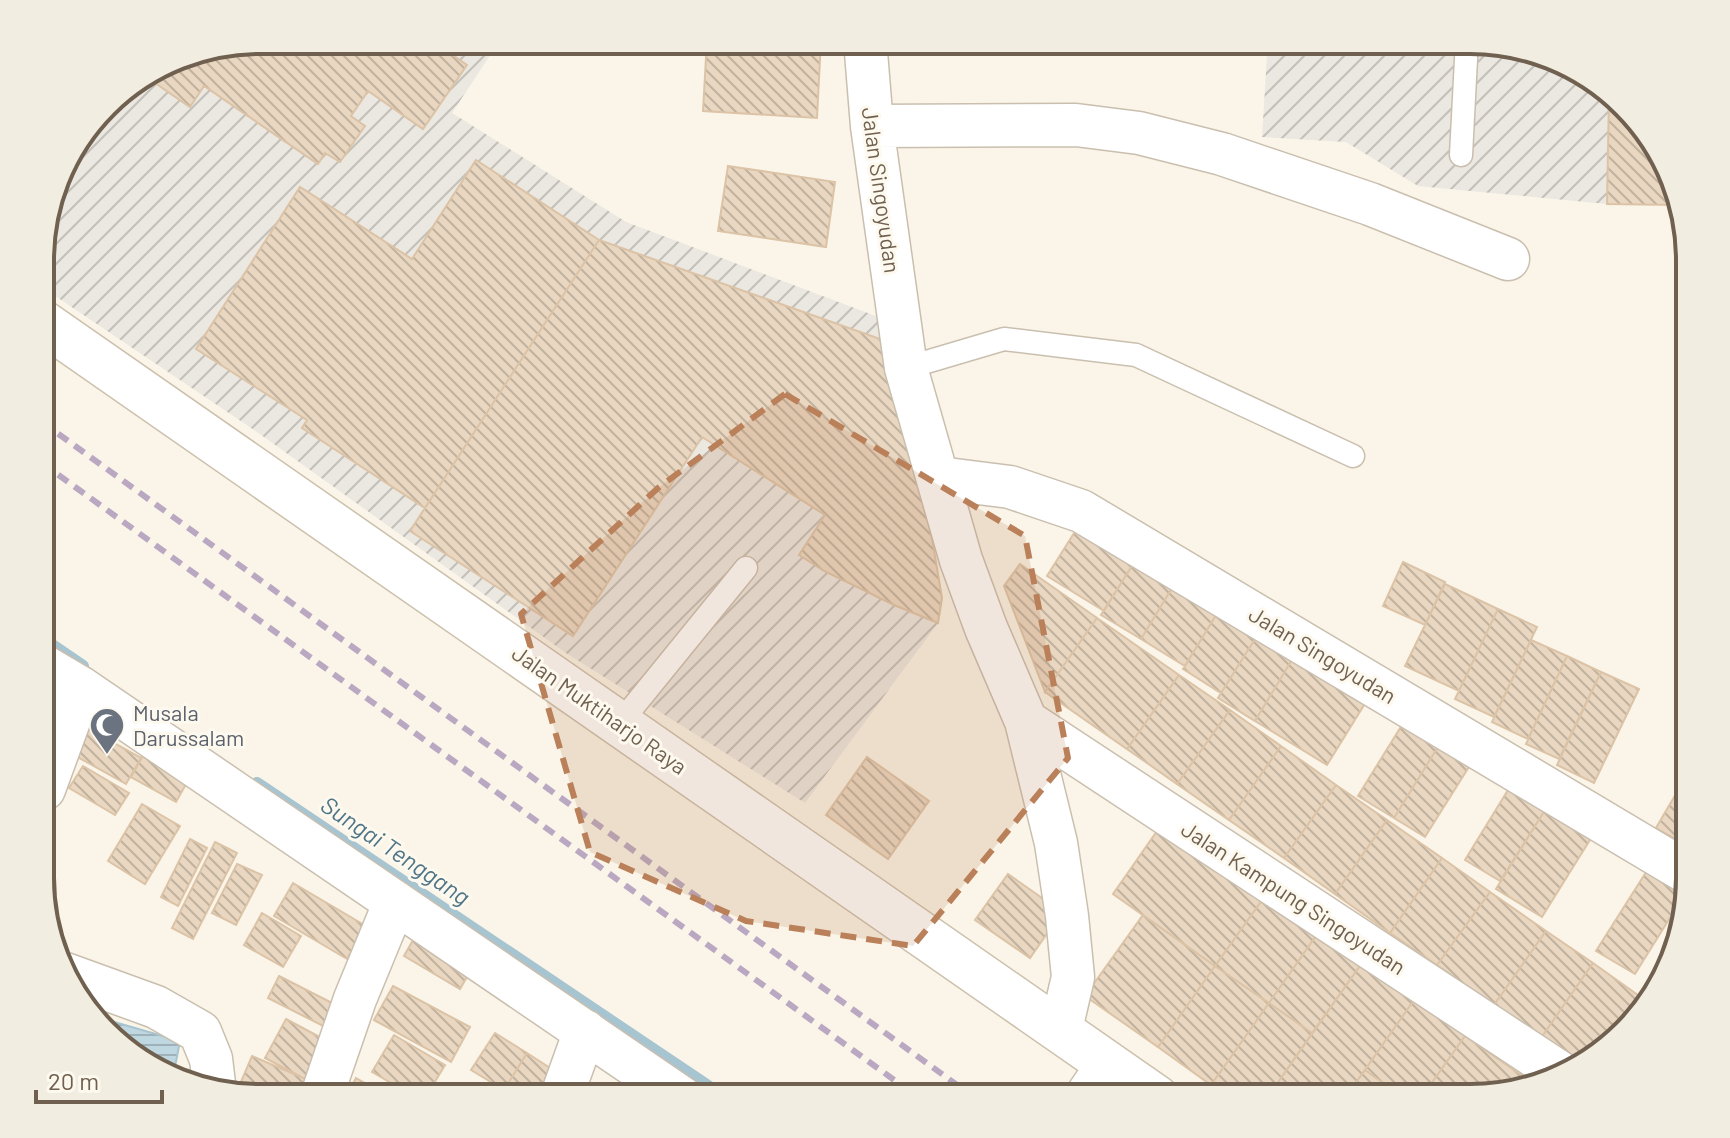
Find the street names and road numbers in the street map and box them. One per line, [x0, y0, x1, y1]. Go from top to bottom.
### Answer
street label: Jalan Singoyudan [857, 105, 907, 275]
street label: Jalan Singoyudan [1245, 600, 1401, 708]
street label: Jalan Muktiharjo Raya [508, 639, 692, 779]
street label: Jalan Kampung Singoyudan [1177, 815, 1411, 979]

